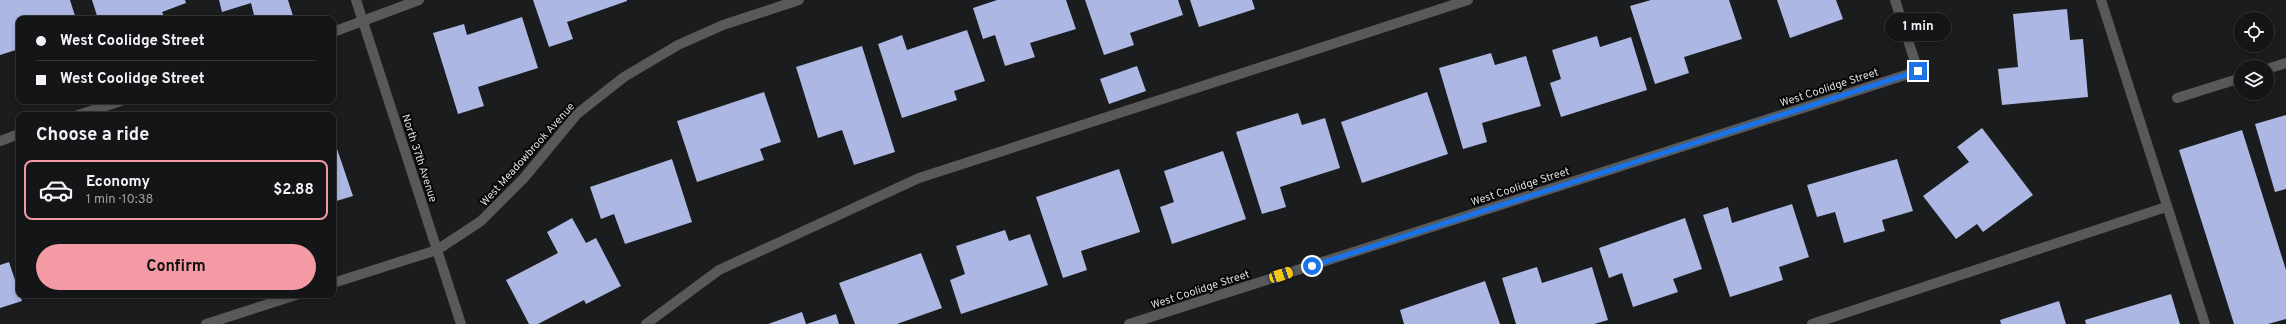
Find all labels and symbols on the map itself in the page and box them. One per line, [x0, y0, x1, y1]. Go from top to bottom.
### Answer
callout: 1 min [1885, 13, 1951, 41]
route end [1909, 62, 1927, 80]
street label: West Coolidge Street [1778, 65, 1880, 111]
street label: West Meadowbrook Avenue [477, 100, 578, 209]
street label: North 37th Avenue [398, 112, 440, 204]
street label: West Coolidge Street [1469, 164, 1571, 210]
route start [1303, 257, 1321, 275]
car [1268, 266, 1294, 284]
street label: West Coolidge Street [1149, 267, 1251, 313]

